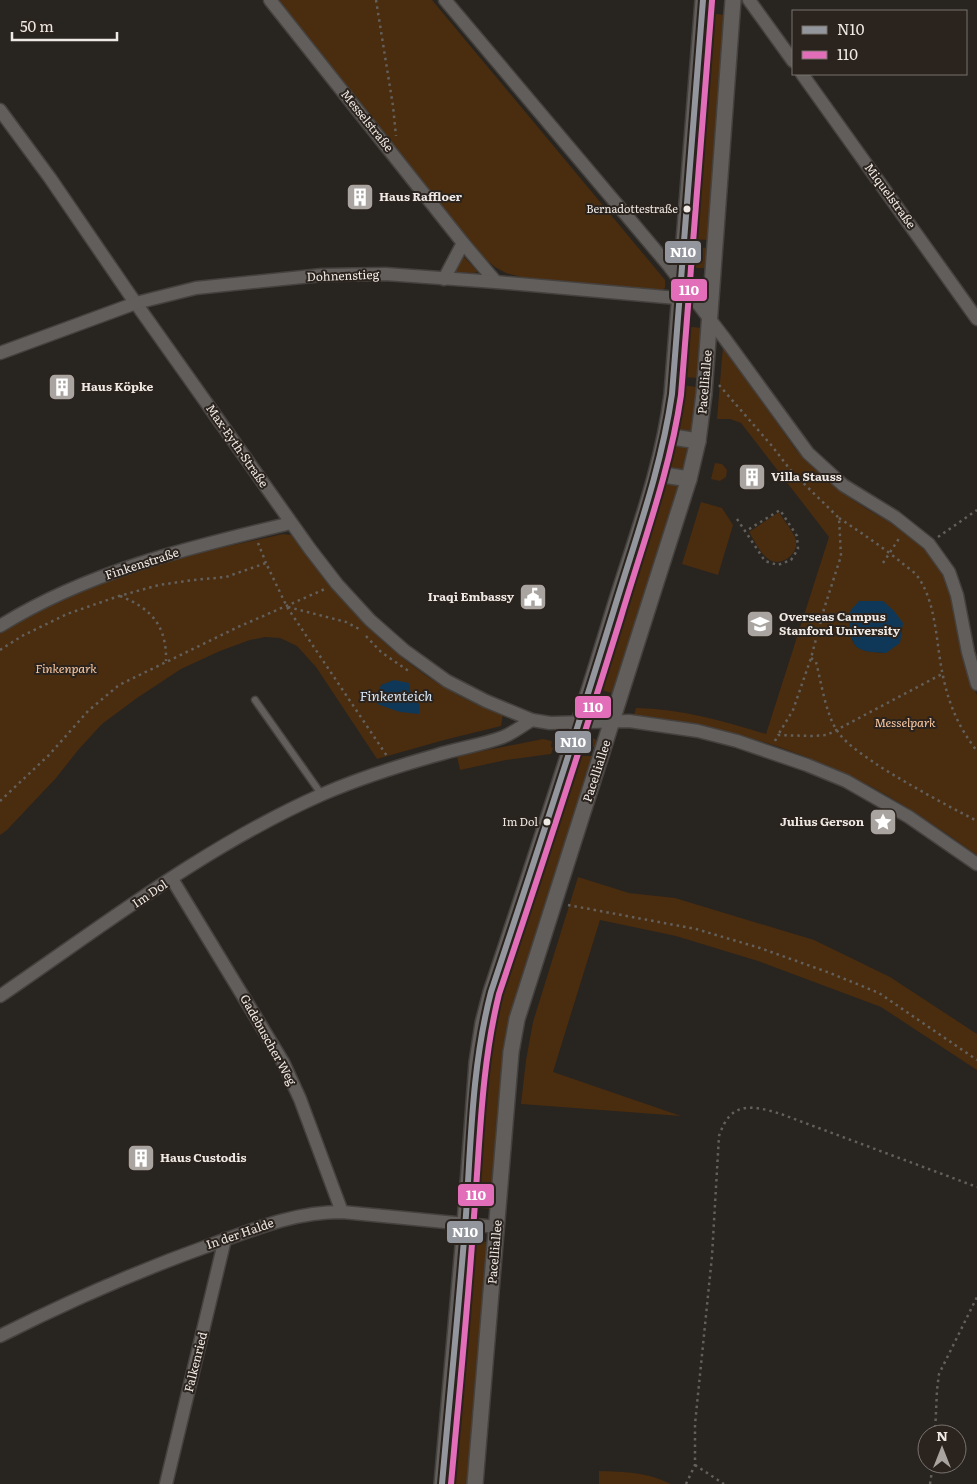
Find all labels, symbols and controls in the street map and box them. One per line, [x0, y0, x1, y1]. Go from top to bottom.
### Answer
scale bar [12, 10, 118, 42]
legend [792, 10, 967, 75]
text: 50 m [20, 14, 54, 37]
text: N10 [837, 17, 865, 40]
text: 110 [837, 42, 858, 65]
street label: Messelstraße [337, 85, 398, 155]
street label: Miquelstraße [861, 159, 921, 232]
building icon: Haus Raffloer [345, 182, 375, 212]
place label: Haus Raffloer [379, 187, 463, 205]
place label: Bernadottestraße [586, 200, 678, 216]
marker: Bernadottestraße [682, 204, 692, 214]
line badge: N10 [664, 240, 702, 264]
text: N10 [670, 241, 696, 261]
street label: Dohnenstieg [306, 265, 380, 285]
line badge: 110 [670, 278, 708, 302]
text: 110 [679, 279, 699, 299]
street label: Pacelliallee [692, 349, 716, 415]
building icon: Haus Köpke [47, 372, 77, 402]
place label: Haus Köpke [81, 377, 154, 395]
street label: Max-Eyth-Straße [202, 400, 273, 491]
building icon: Villa Stauss [737, 462, 767, 492]
place label: Villa Stauss [771, 467, 842, 485]
street label: Finkenstraße [102, 543, 181, 583]
public building icon: Iraqi Embassy [518, 582, 548, 612]
place label: Iraqi Embassy [428, 587, 515, 605]
place label: Overseas Campus Stanford University [779, 607, 901, 639]
school or university icon: Overseas Campus Stanford University [745, 609, 775, 639]
park label: Finkenpark [35, 659, 97, 677]
water label: Finkenteich [359, 685, 433, 705]
line badge: 110 [574, 695, 612, 719]
text: 110 [583, 696, 603, 716]
park label: Messelpark [874, 713, 936, 731]
line badge: N10 [554, 730, 592, 754]
text: N10 [560, 731, 586, 751]
street label: Pacelliallee [578, 737, 615, 804]
place icon: Julius Gerson [868, 807, 898, 837]
place label: Julius Gerson [780, 812, 865, 830]
place label: Im Dol [502, 813, 538, 829]
marker: Im Dol [542, 817, 552, 827]
street label: Im Dol [128, 875, 171, 912]
street label: Gadebuscher Weg [236, 991, 302, 1089]
building icon: Haus Custodis [126, 1143, 156, 1173]
place label: Haus Custodis [160, 1148, 247, 1166]
line badge: 110 [457, 1183, 495, 1207]
text: 110 [466, 1184, 486, 1204]
street label: In der Halde [203, 1213, 276, 1253]
street label: Pacelliallee [482, 1219, 506, 1285]
line badge: N10 [446, 1220, 484, 1244]
text: N10 [452, 1221, 478, 1241]
street label: Falkenried [179, 1329, 211, 1394]
north arrow [917, 1424, 967, 1474]
text: N [936, 1425, 948, 1445]

